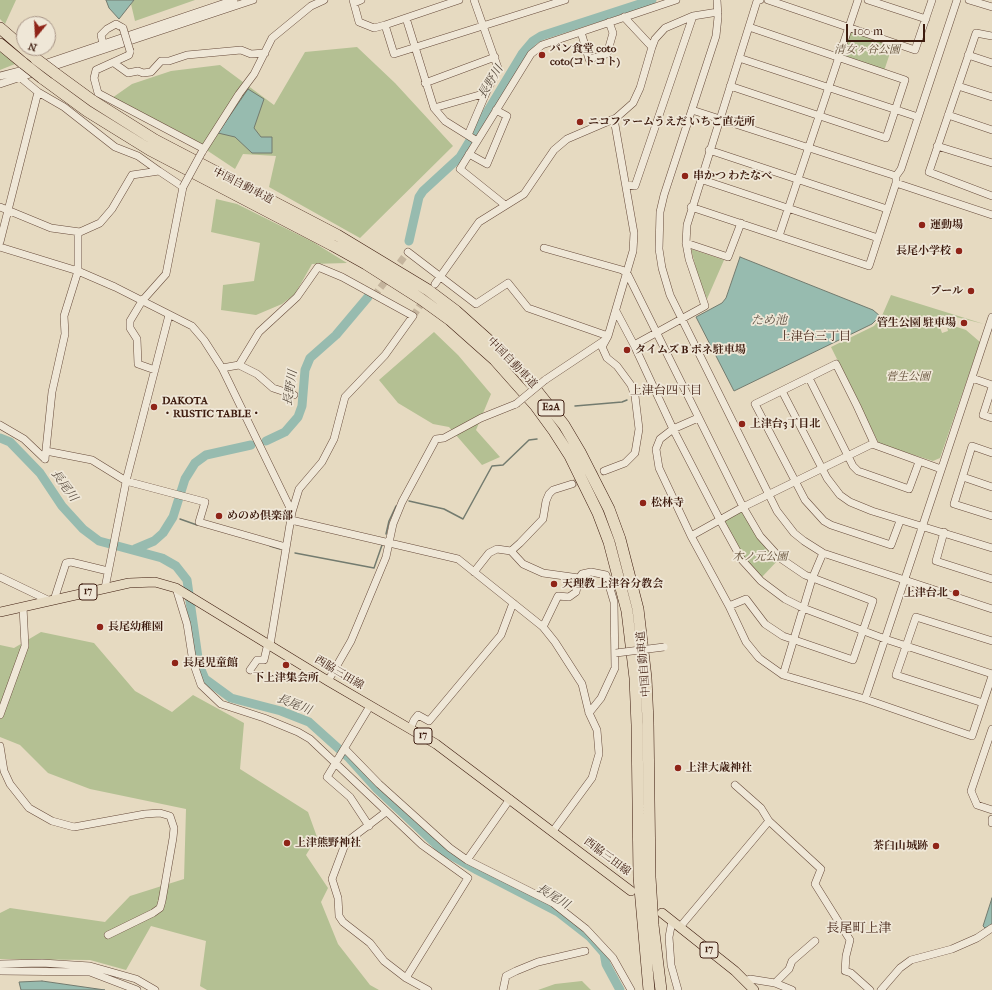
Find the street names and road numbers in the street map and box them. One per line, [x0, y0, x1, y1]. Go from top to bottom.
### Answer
street label: 中国自動車道 [211, 165, 275, 207]
street label: 中国自動車道 [484, 335, 540, 391]
road number: E2A [538, 400, 564, 416]
road number: 17 [79, 584, 97, 600]
street label: 中国自動車道 [635, 631, 653, 697]
street label: 西脇三田線 [312, 653, 366, 693]
road number: 17 [414, 728, 432, 744]
street label: 西脇三田線 [581, 835, 633, 879]
road number: 17 [700, 942, 718, 958]

